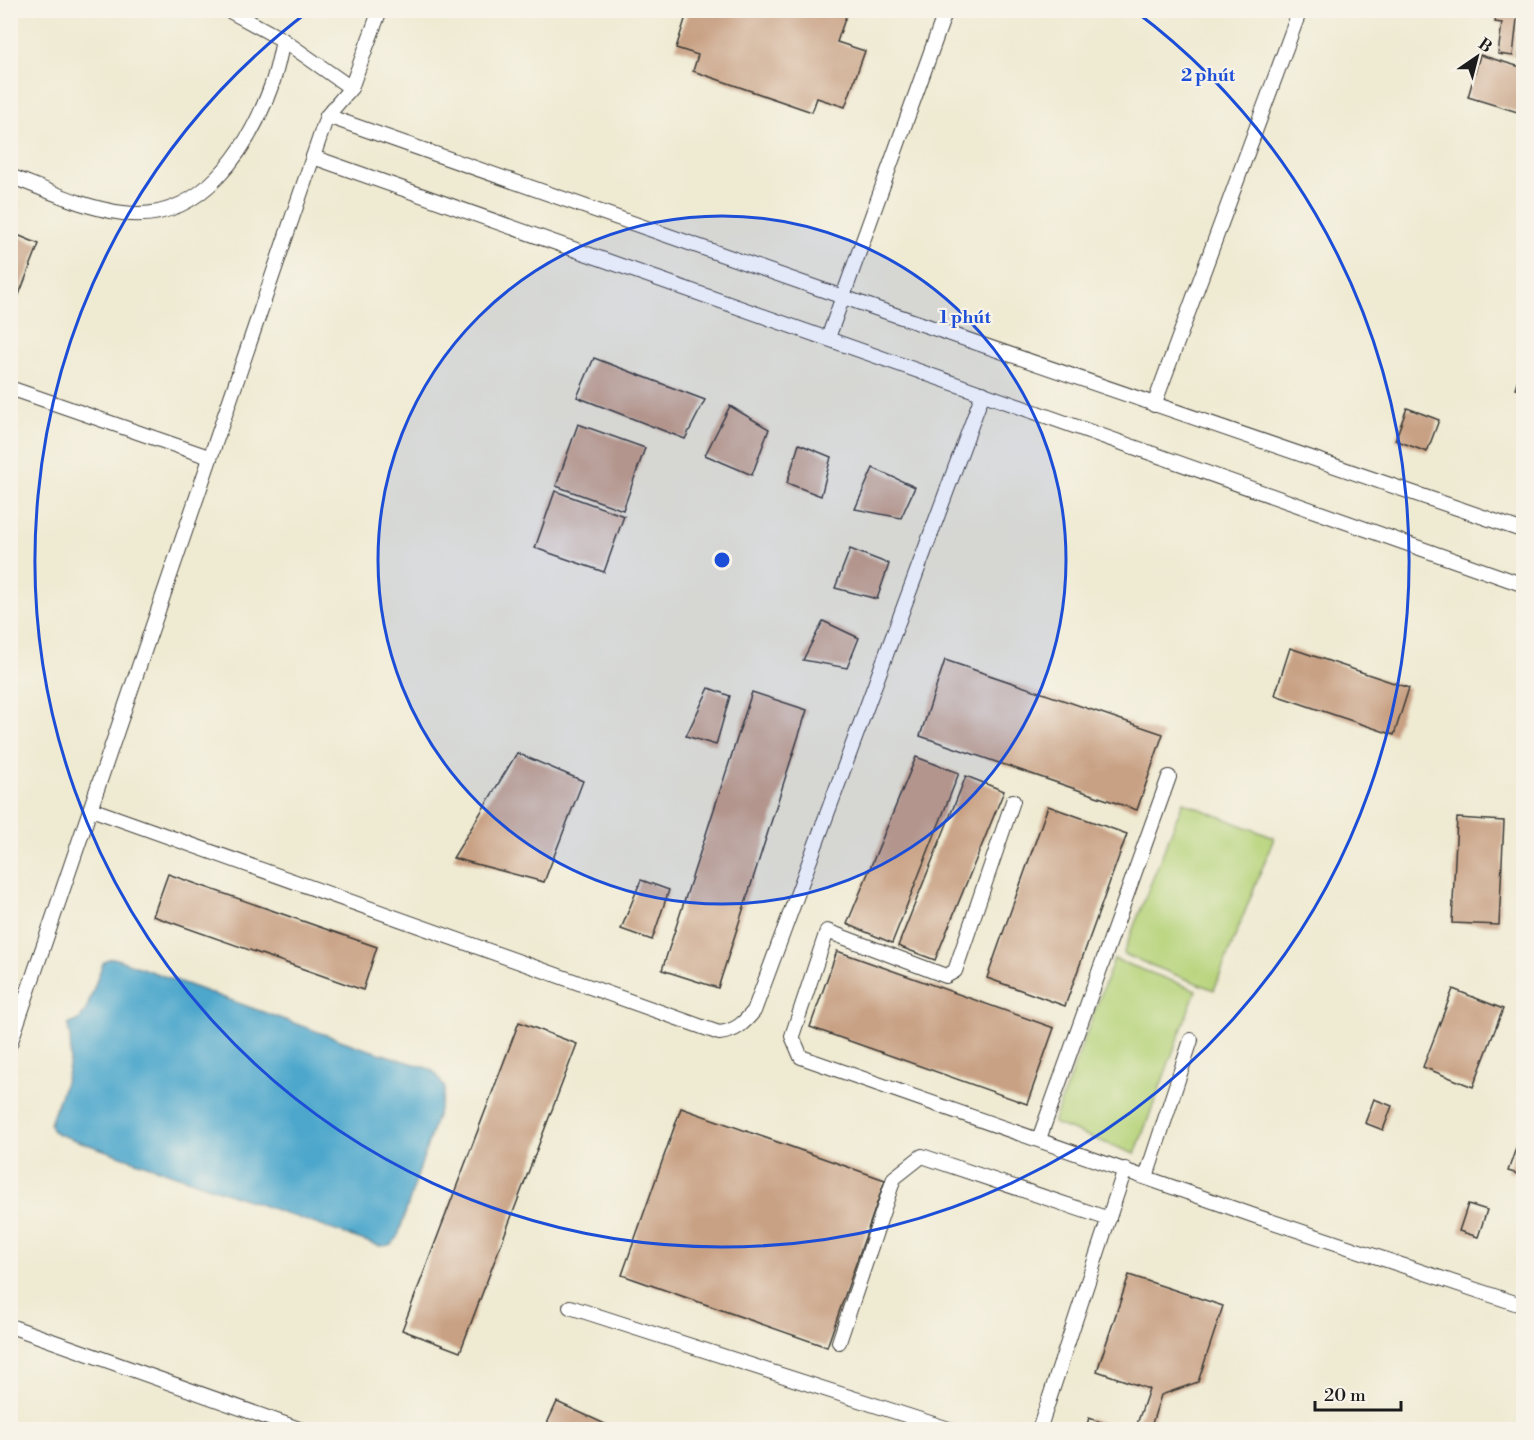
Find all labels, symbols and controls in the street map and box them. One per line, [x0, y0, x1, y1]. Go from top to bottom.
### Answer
north arrow [1447, 27, 1507, 87]
text: B [1474, 34, 1496, 57]
text: 2 phút [1181, 64, 1236, 87]
text: 1 phút [939, 306, 991, 329]
centre of rings [712, 550, 732, 570]
scale bar [1315, 1374, 1400, 1412]
text: 20 m [1324, 1384, 1366, 1407]

